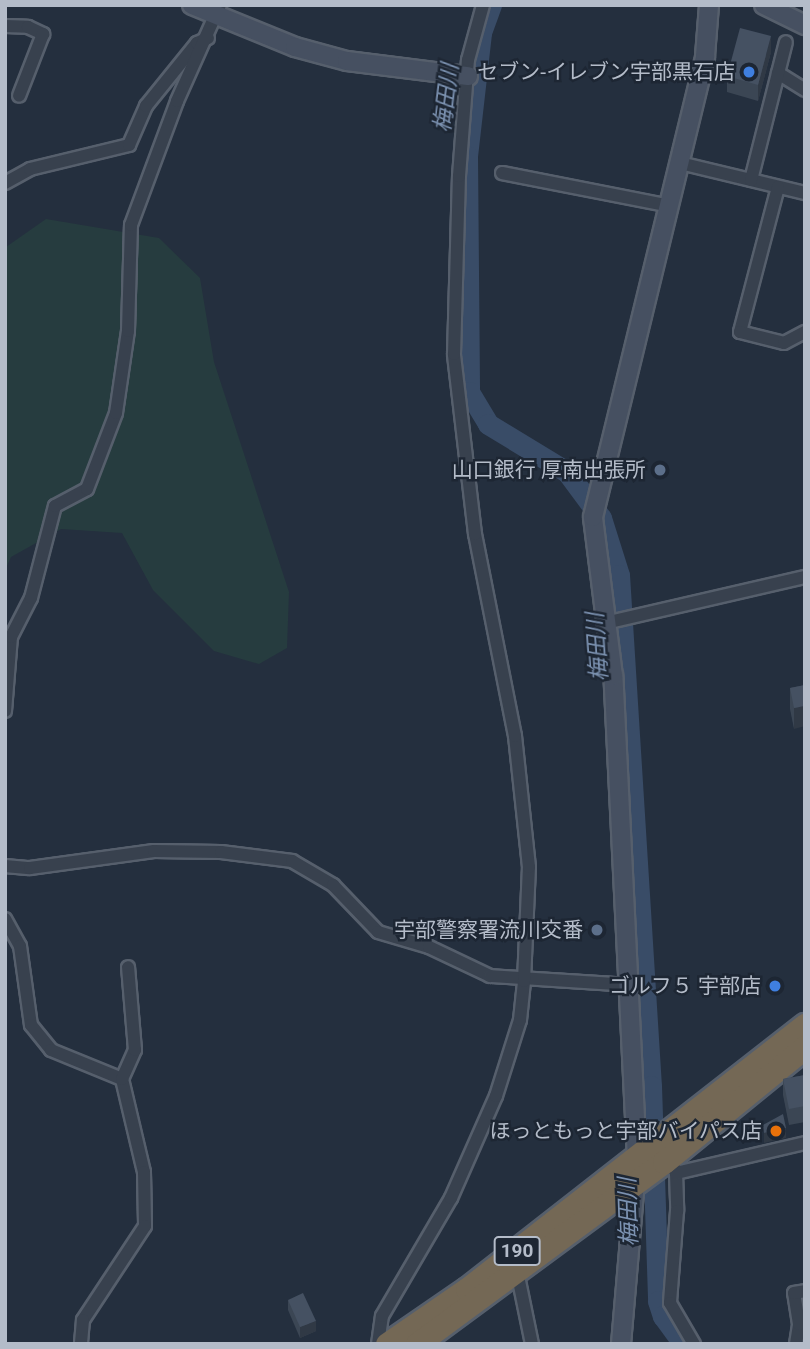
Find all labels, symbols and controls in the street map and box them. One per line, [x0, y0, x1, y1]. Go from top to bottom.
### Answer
place label: セブン-イレブン宇部黒石店 [477, 59, 735, 85]
water label: 梅田川 [429, 62, 465, 134]
marker: セブン-イレブン宇部黒石店 [741, 64, 757, 80]
place label: 山口銀行 厚南出張所 [452, 457, 646, 483]
marker: 山口銀行 厚南出張所 [652, 462, 668, 478]
water label: 梅田川 [582, 612, 614, 682]
place label: 宇部警察署流川交番 [394, 917, 583, 943]
marker: 宇部警察署流川交番 [589, 922, 605, 938]
place label: ゴルフ５ 宇部店 [609, 973, 761, 999]
marker: ゴルフ５ 宇部店 [767, 978, 783, 994]
place label: ほっともっと宇部バイパス店 [489, 1118, 762, 1144]
marker: ほっともっと宇部バイパス店 [768, 1123, 784, 1139]
water label: 梅田川 [614, 1177, 644, 1247]
road number: 190 [492, 1236, 542, 1266]

